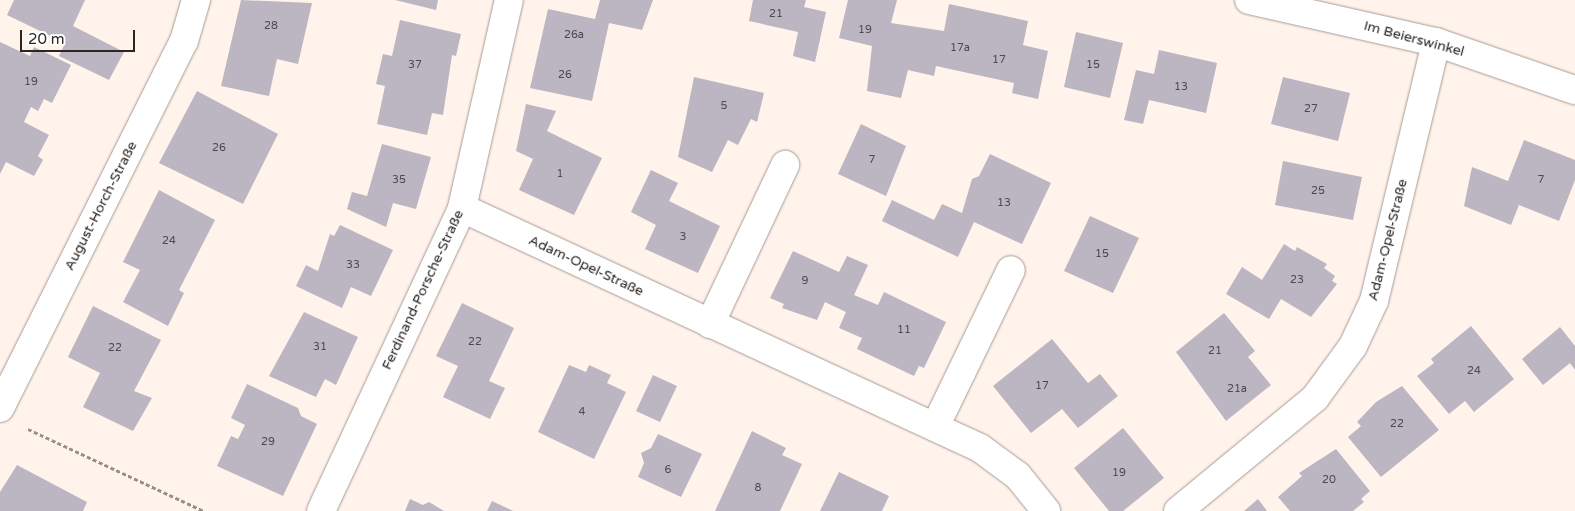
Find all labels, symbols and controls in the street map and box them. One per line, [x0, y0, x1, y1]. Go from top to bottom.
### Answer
house number: 21 [769, 7, 783, 21]
street label: Im Beierswinkel [1362, 18, 1466, 60]
house number: 28 [264, 19, 278, 33]
scale bar [22, 20, 138, 52]
house number: 19 [858, 23, 872, 37]
house number: 26a [564, 28, 584, 42]
text: 20 m [28, 30, 65, 48]
house number: 17a [950, 41, 970, 55]
house number: 17 [992, 53, 1006, 67]
house number: 37 [408, 58, 422, 72]
house number: 15 [1086, 58, 1100, 72]
house number: 26 [558, 68, 572, 82]
house number: 19 [24, 75, 38, 89]
house number: 13 [1174, 80, 1188, 94]
house number: 5 [721, 99, 727, 113]
house number: 27 [1304, 102, 1318, 116]
street label: August-Horch-Straße [61, 139, 141, 273]
house number: 26 [212, 141, 226, 155]
house number: 7 [869, 153, 875, 167]
house number: 1 [557, 167, 563, 181]
house number: 35 [392, 173, 406, 187]
house number: 7 [1538, 173, 1544, 187]
street label: Adam-Opel-Straße [1365, 177, 1411, 303]
house number: 25 [1311, 184, 1325, 198]
house number: 13 [997, 196, 1011, 210]
street label: Ferdinand-Porsche-Straße [379, 207, 467, 373]
house number: 3 [680, 230, 686, 244]
street label: Adam-Opel-Straße [526, 232, 646, 300]
house number: 24 [162, 234, 176, 248]
house number: 15 [1095, 247, 1109, 261]
house number: 33 [346, 258, 360, 272]
house number: 23 [1290, 273, 1304, 287]
house number: 9 [802, 274, 808, 288]
house number: 11 [897, 323, 911, 337]
house number: 22 [468, 335, 482, 349]
house number: 31 [313, 340, 327, 354]
house number: 22 [108, 341, 122, 355]
house number: 21 [1208, 344, 1222, 358]
house number: 24 [1467, 364, 1481, 378]
house number: 17 [1035, 379, 1049, 393]
house number: 21a [1227, 382, 1247, 396]
house number: 4 [579, 405, 585, 419]
house number: 22 [1390, 417, 1404, 431]
house number: 29 [261, 435, 275, 449]
house number: 6 [665, 463, 671, 477]
house number: 19 [1112, 466, 1126, 480]
house number: 20 [1322, 473, 1336, 487]
house number: 8 [755, 481, 761, 495]

